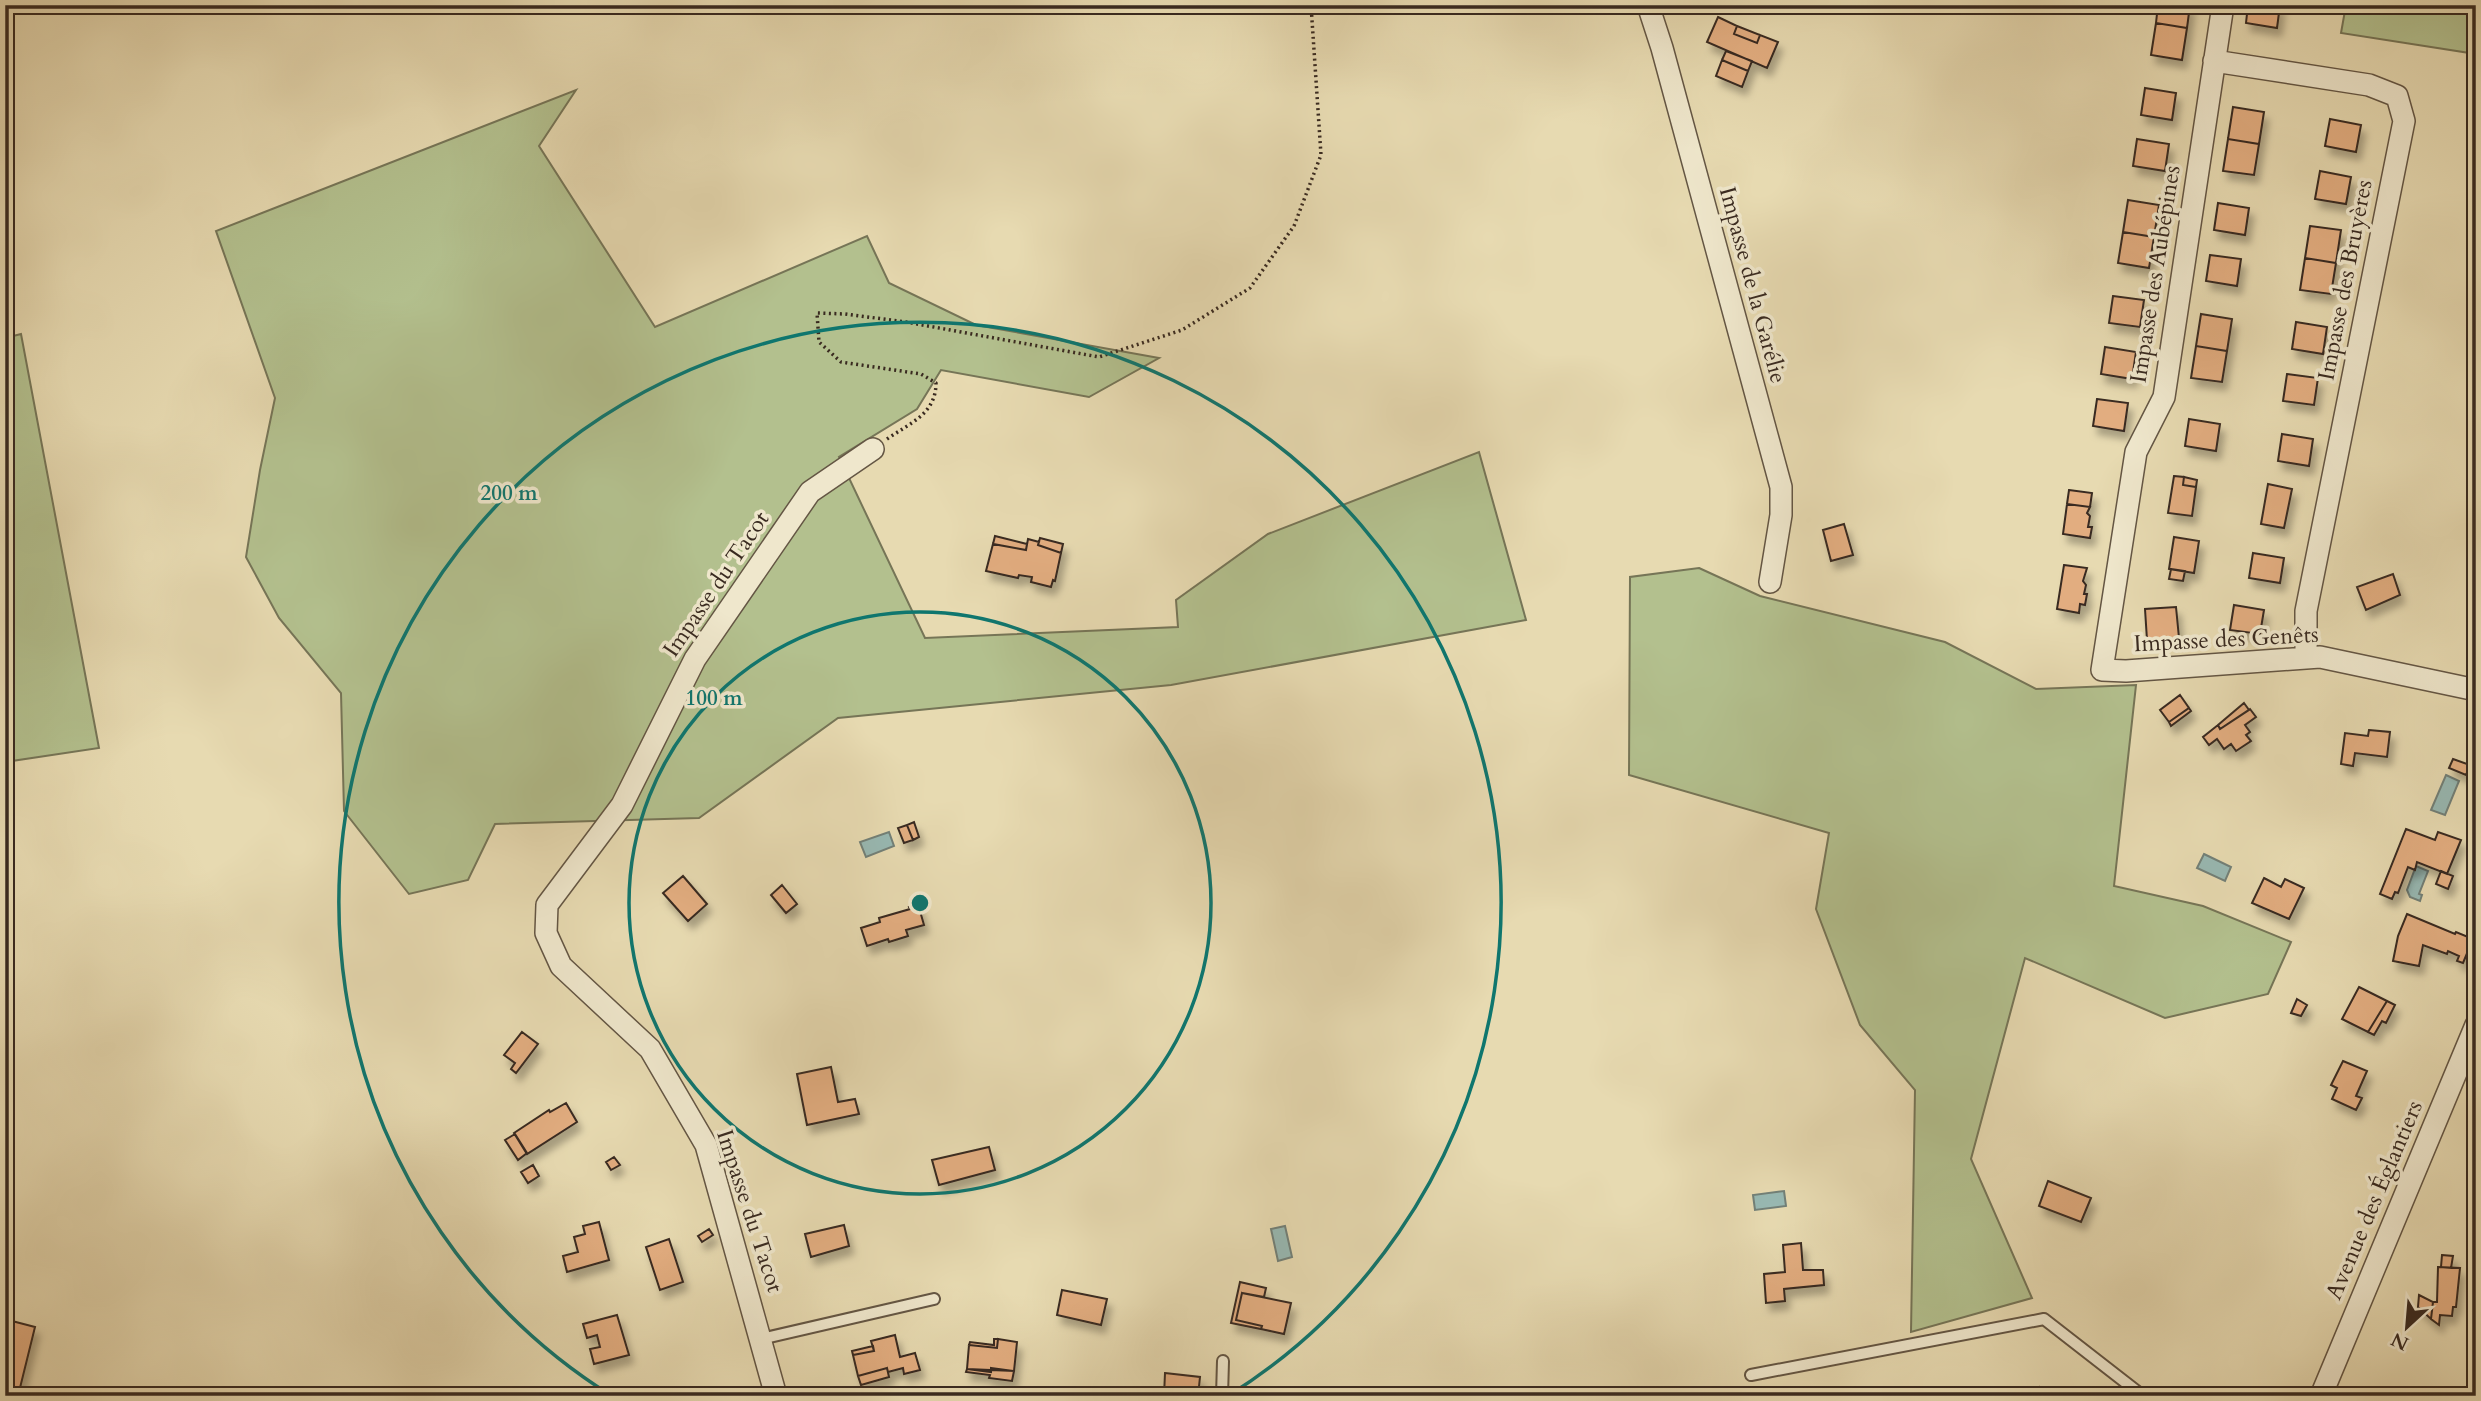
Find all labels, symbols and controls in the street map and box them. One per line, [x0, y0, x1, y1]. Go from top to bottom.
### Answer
street label: Impasse des Aubépines [2123, 163, 2187, 385]
street label: Impasse des Bruyères [2310, 177, 2380, 383]
street label: Impasse de la Garélie [1712, 183, 1794, 387]
text: 200 m [480, 479, 538, 508]
street label: Impasse du Tacot [656, 505, 776, 663]
street label: Impasse des Genêts [2133, 619, 2319, 659]
text: 100 m [685, 684, 743, 713]
centre of rings [908, 891, 932, 915]
street label: Avenue des Églantiers [2318, 1096, 2430, 1304]
street label: Impasse du Tacot [709, 1126, 791, 1296]
north arrow [2372, 1292, 2442, 1362]
text: N [2386, 1326, 2413, 1357]

